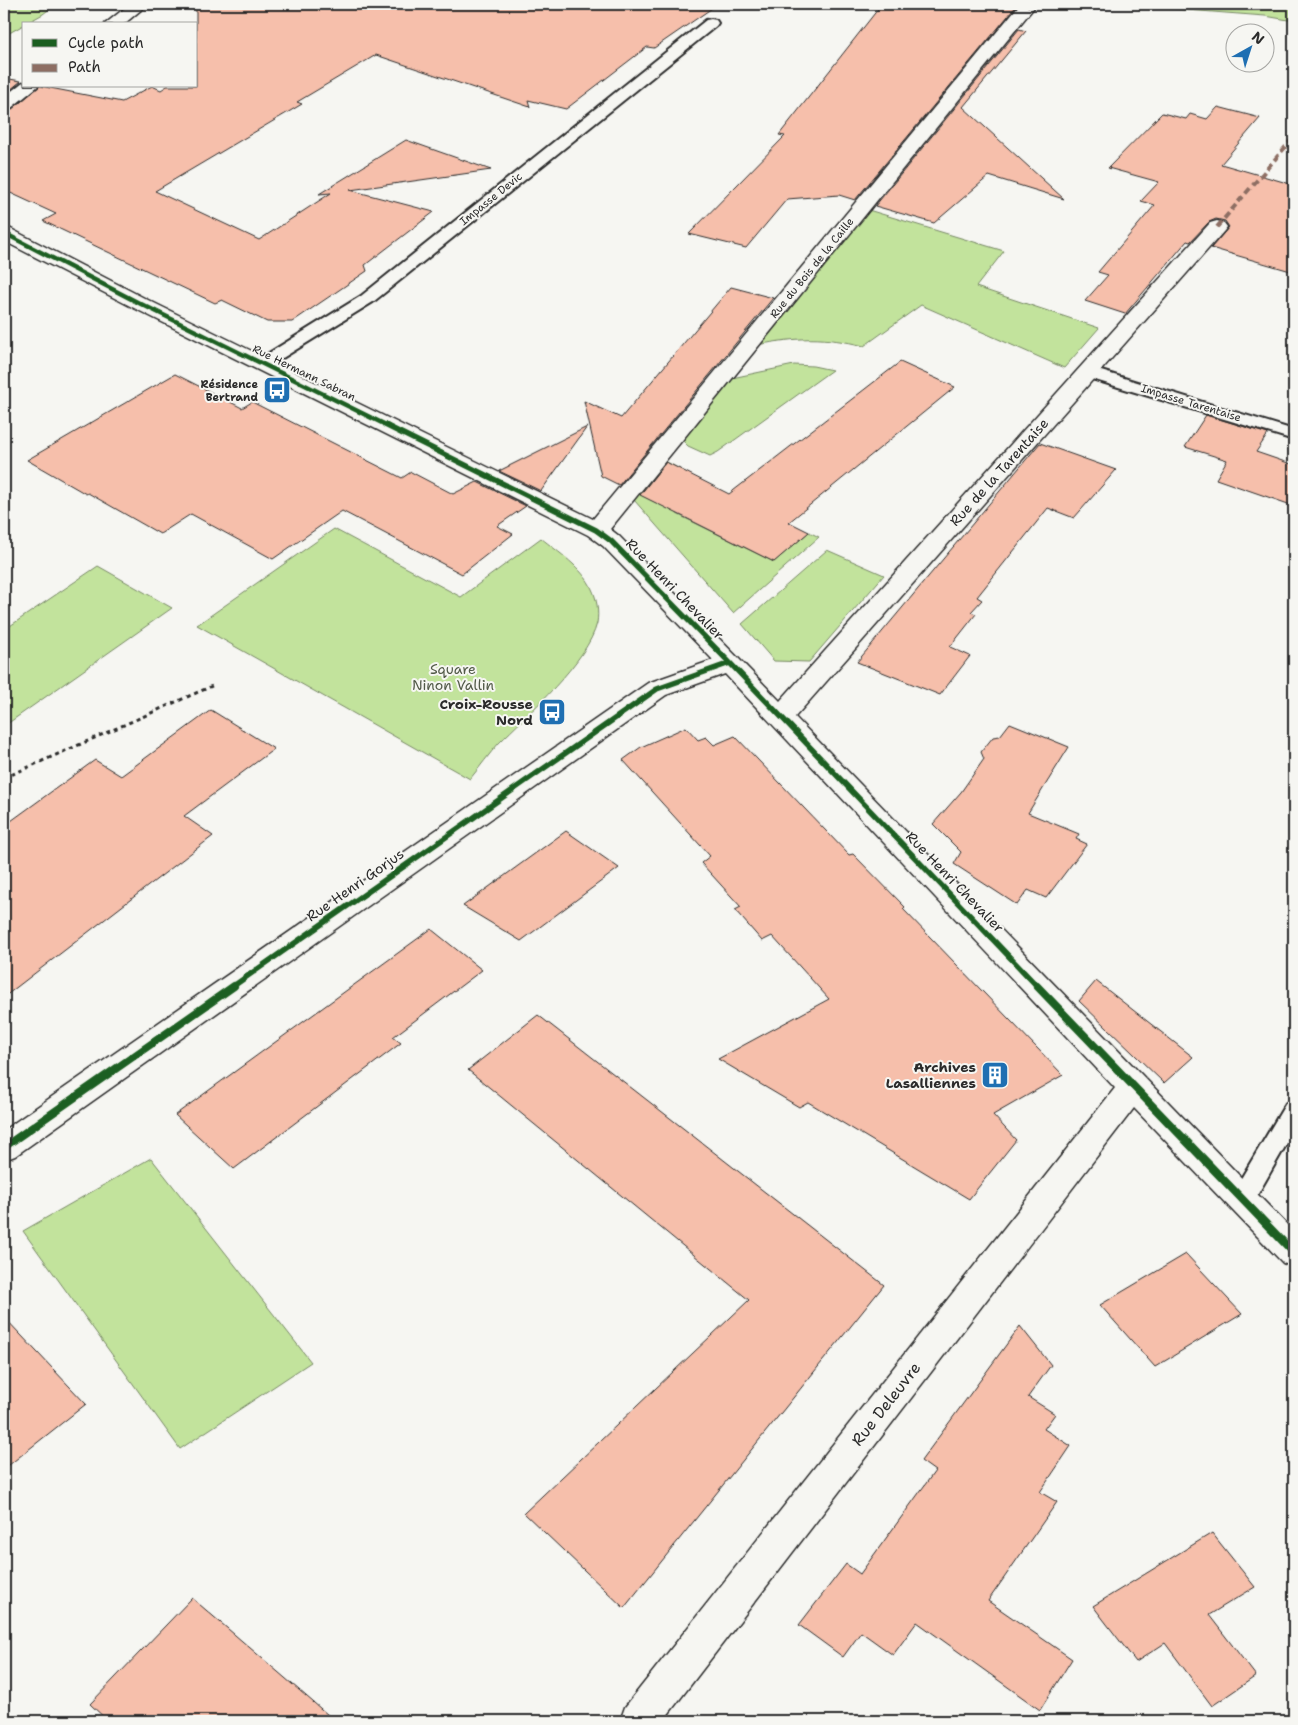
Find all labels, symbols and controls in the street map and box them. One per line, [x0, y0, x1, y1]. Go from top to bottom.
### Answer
legend [22, 22, 198, 88]
north arrow [1226, 22, 1276, 72]
text: N [1248, 27, 1268, 48]
text: Cycle path [68, 33, 144, 53]
text: Path [68, 57, 101, 77]
street label: Impasse Devic [457, 169, 526, 229]
street label: Rue du Bois de la Caille [767, 215, 857, 321]
street label: Rue Hermann Sabran [250, 341, 358, 405]
bus stop icon: Résidence Bertrand [262, 375, 292, 405]
place label: Résidence Bertrand [201, 377, 258, 405]
street label: Impasse Tarentaise [1139, 381, 1243, 425]
street label: Rue de la Tarentaise [946, 414, 1052, 530]
street label: Rue Henri Chevalier [622, 535, 728, 644]
park label: Square Ninon Vallin [412, 660, 495, 694]
place label: Croix-Rousse Nord [439, 695, 533, 729]
bus stop icon: Croix-Rousse Nord [537, 697, 567, 727]
street label: Rue Henri Chevalier [902, 828, 1008, 937]
street label: Rue Henri Gorjus [303, 845, 407, 925]
place label: Archives Lasalliennes [886, 1058, 976, 1092]
building icon: Archives Lasalliennes [980, 1060, 1010, 1090]
street label: Rue Deleuvre [847, 1358, 925, 1450]

